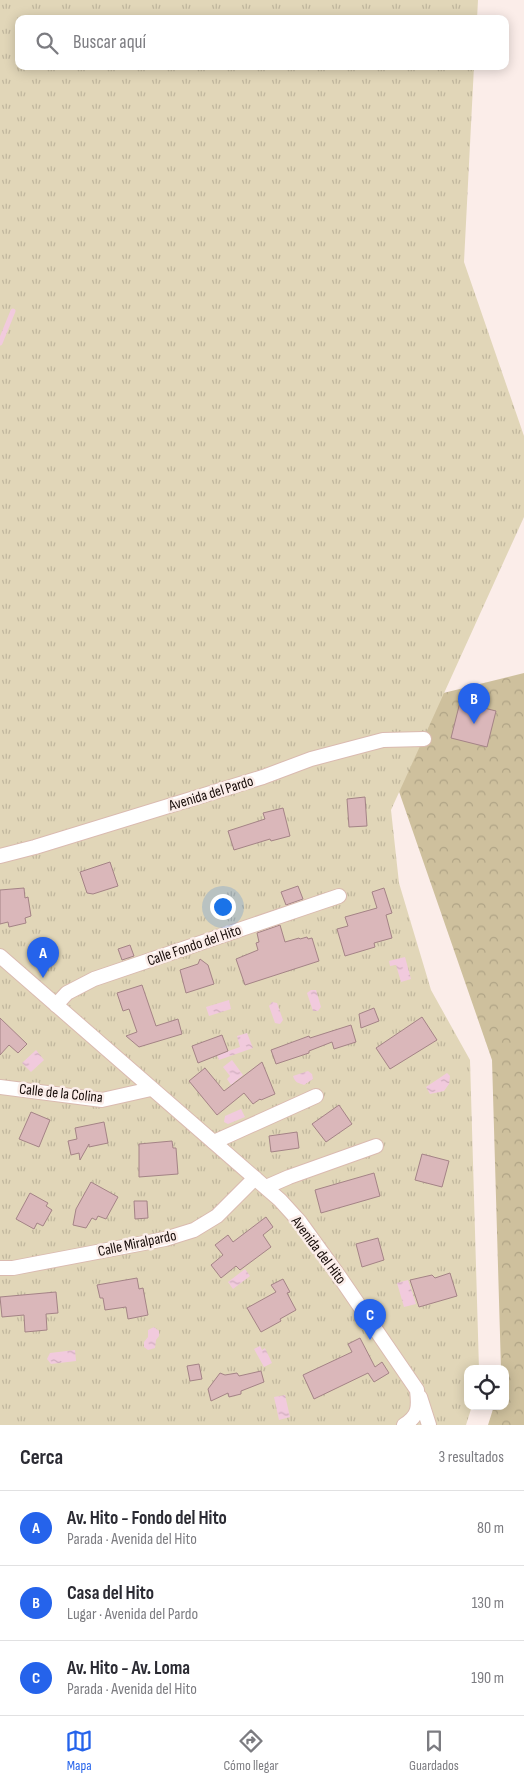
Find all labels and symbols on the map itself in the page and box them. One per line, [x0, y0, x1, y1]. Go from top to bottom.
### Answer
pin: B [458, 683, 490, 724]
street label: Avenida del Pardo [166, 772, 256, 816]
your location [210, 894, 236, 920]
street label: Calle Fondo del Hito [145, 920, 244, 970]
pin: A [27, 937, 59, 978]
street label: Calle de la Colina [18, 1080, 104, 1107]
street label: Avenida del Hito [286, 1212, 350, 1288]
street label: Calle Miralpardo [96, 1226, 178, 1261]
pin: C [354, 1299, 386, 1340]

